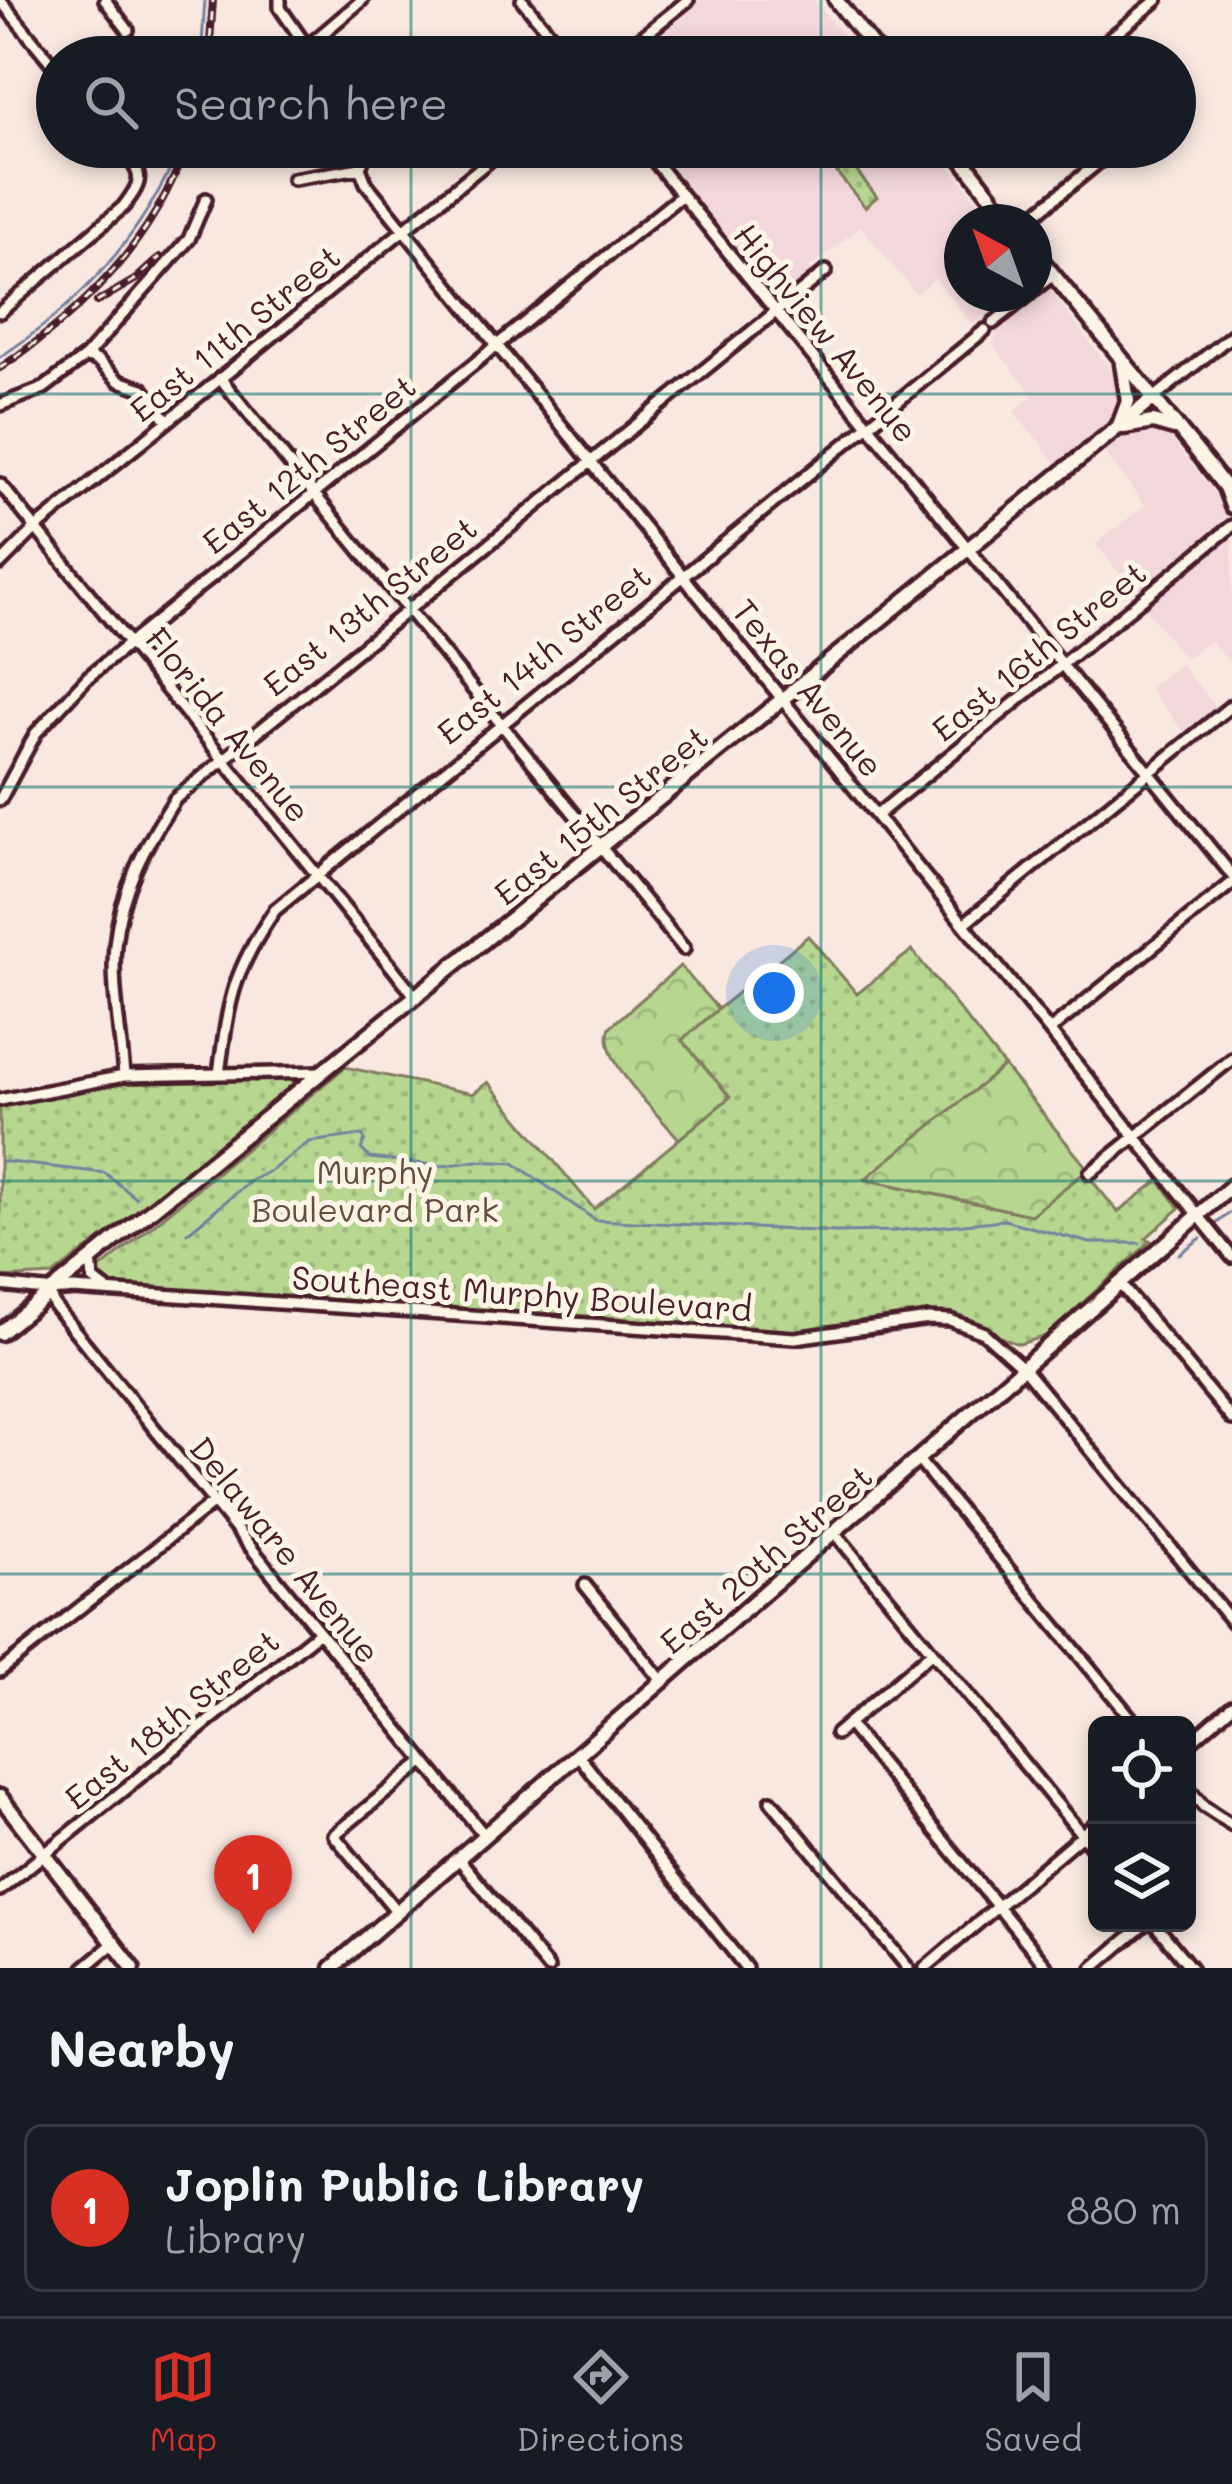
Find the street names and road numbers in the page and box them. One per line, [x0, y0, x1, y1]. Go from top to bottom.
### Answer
street label: Highview Avenue [725, 214, 929, 450]
street label: East 11th Street [120, 234, 348, 430]
street label: East 12th Street [192, 364, 424, 562]
street label: East 13th Street [253, 505, 485, 705]
street label: East 16th Street [922, 550, 1154, 750]
street label: East 14th Street [427, 553, 659, 753]
street label: Texas Avenue [724, 589, 894, 785]
street label: Florida Avenue [137, 618, 321, 830]
street label: East 15th Street [484, 714, 716, 914]
street label: Southeast Murphy Boulevard [290, 1254, 754, 1331]
street label: Delaware Avenue [181, 1427, 391, 1671]
street label: East 20th Street [650, 1454, 880, 1662]
street label: East 18th Street [55, 1618, 287, 1818]

